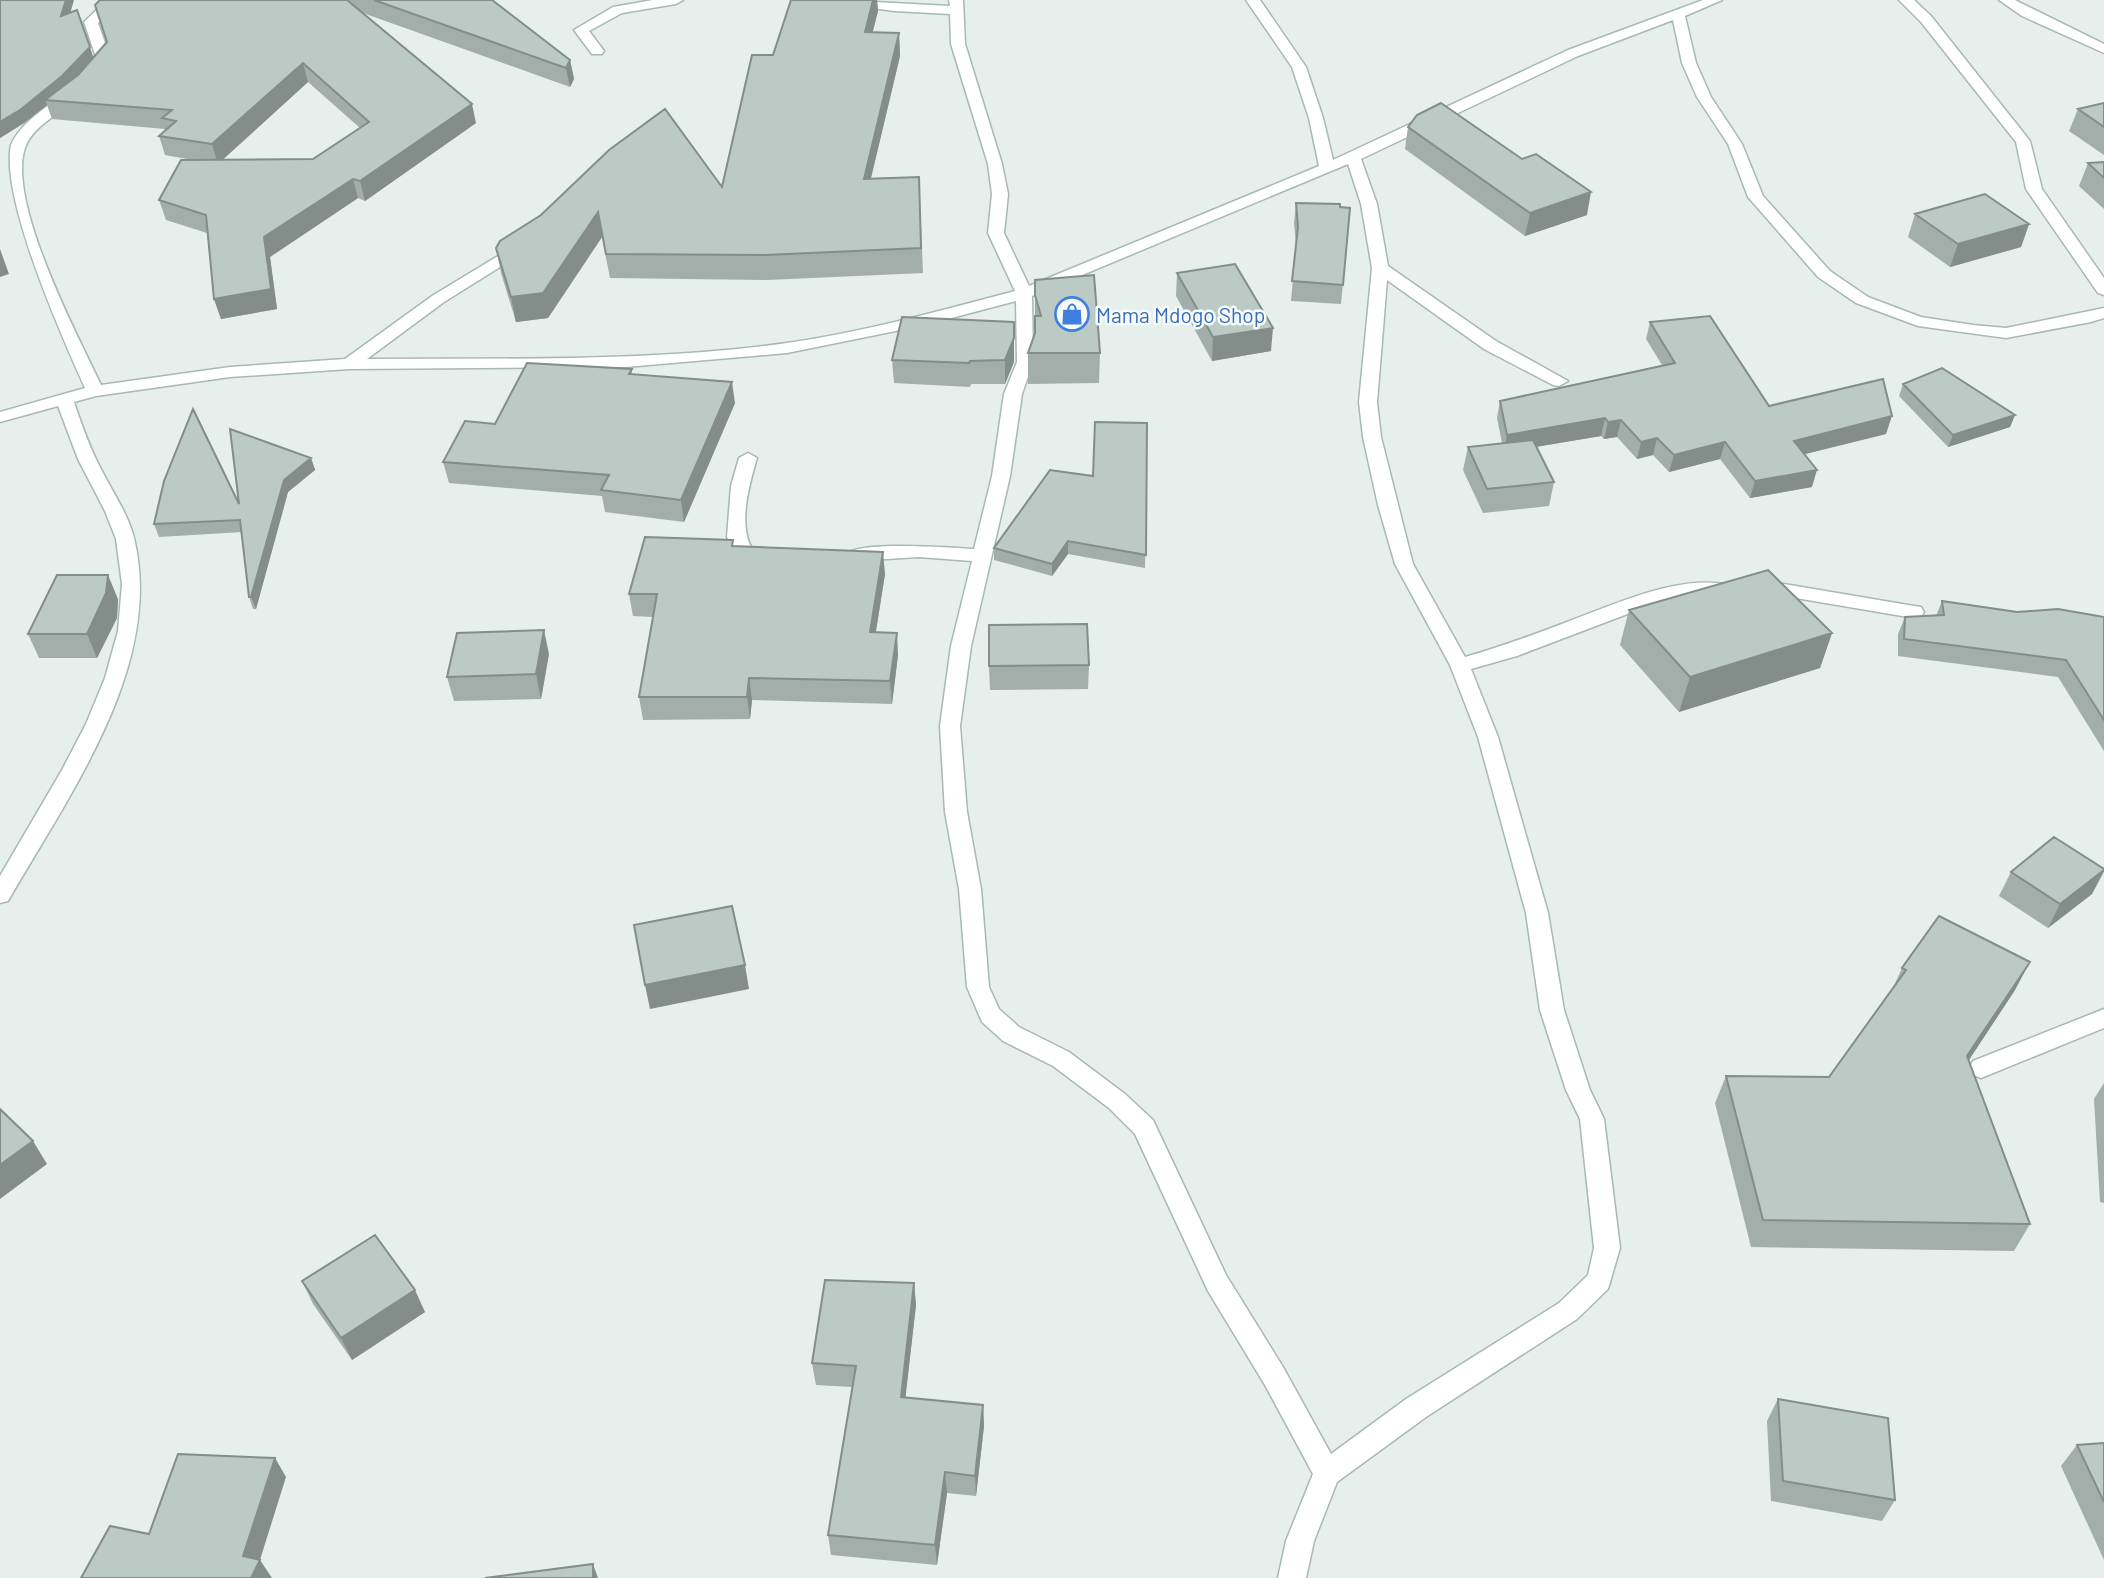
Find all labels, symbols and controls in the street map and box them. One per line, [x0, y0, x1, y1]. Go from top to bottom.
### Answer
shop icon: Mama Mdogo Shop [1053, 295, 1091, 333]
place label: Mama Mdogo Shop [1096, 302, 1265, 327]

